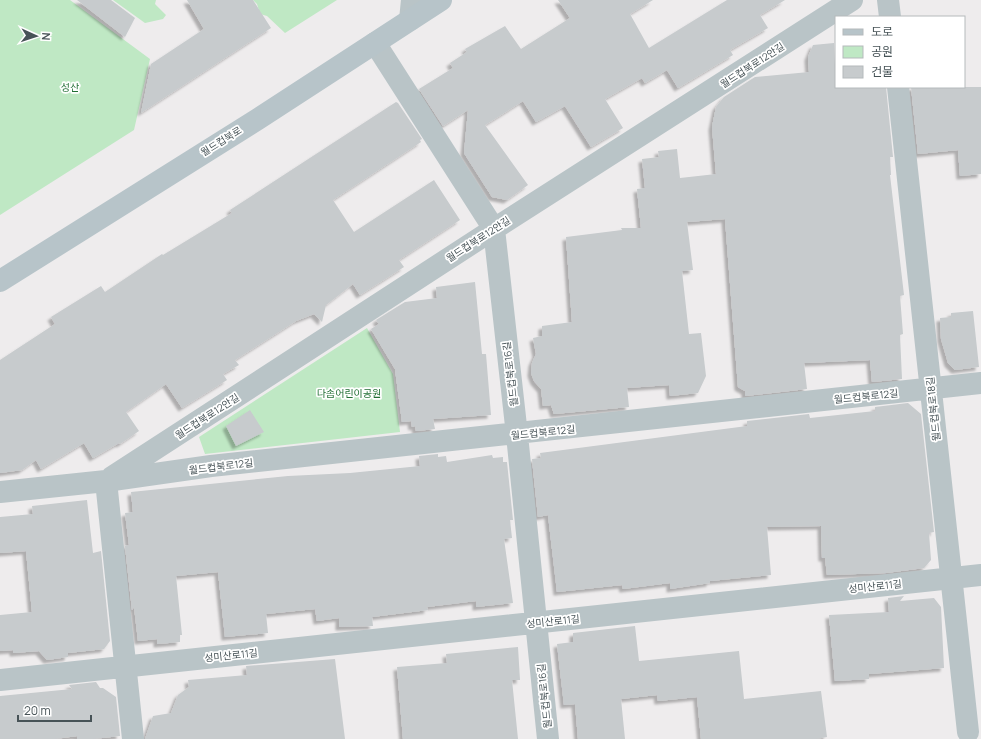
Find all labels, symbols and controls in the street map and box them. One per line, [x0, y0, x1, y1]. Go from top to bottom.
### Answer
north arrow [16, 16, 56, 56]
legend [835, 16, 965, 88]
text: 도로 [871, 23, 893, 40]
text: N [39, 32, 54, 41]
street label: 월드컵북로12안길 [717, 39, 787, 91]
text: 공원 [871, 43, 893, 60]
text: 건물 [871, 63, 893, 80]
park label: 성산 [61, 80, 79, 94]
street label: 월드컵북로 [198, 123, 244, 159]
street label: 월드컵북로12안길 [443, 213, 513, 265]
street label: 월드컵북로16길 [499, 341, 521, 407]
street label: 월드컵북로18길 [923, 376, 943, 442]
park label: 다솜어린이공원 [317, 386, 381, 400]
street label: 월드컵북로12길 [833, 386, 899, 406]
street label: 월드컵북로12안길 [172, 390, 242, 442]
street label: 월드컵북로12길 [510, 422, 576, 442]
street label: 월드컵북로12길 [188, 455, 254, 477]
street label: 성미산로11길 [848, 576, 902, 596]
street label: 성미산로11길 [526, 611, 580, 631]
street label: 성미산로11길 [204, 645, 258, 665]
street label: 월드컵북로16길 [534, 663, 554, 729]
scale bar [18, 697, 91, 723]
text: 20 m [24, 702, 51, 719]

